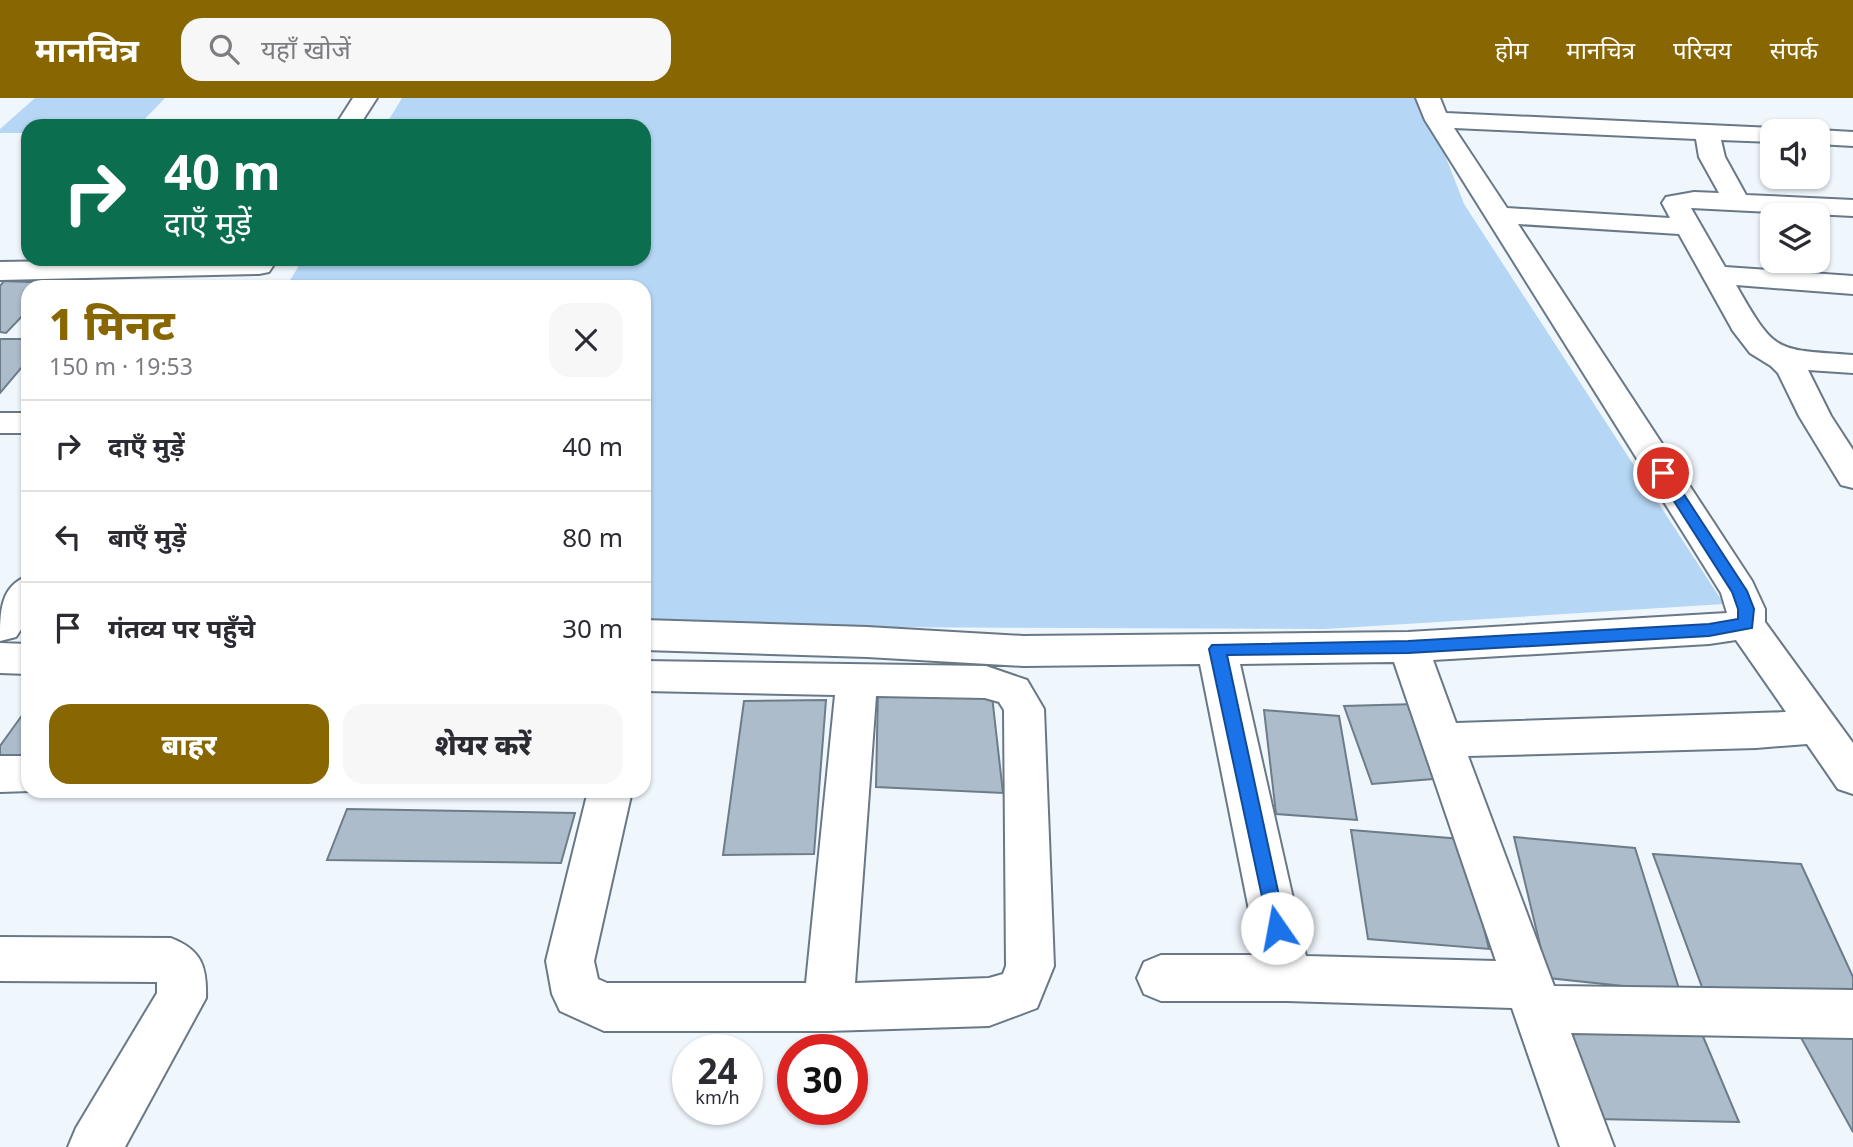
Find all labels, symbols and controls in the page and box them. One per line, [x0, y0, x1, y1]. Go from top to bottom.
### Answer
search box [181, 18, 671, 81]
text: मानचित्र [35, 27, 139, 72]
icon: search [205, 30, 243, 68]
text: यहाँ खोजें [261, 31, 351, 67]
text: होम [1495, 33, 1528, 66]
text: मानचित्र [1566, 33, 1635, 66]
text: परिचय [1673, 33, 1732, 66]
text: संपर्क [1770, 33, 1818, 66]
map controls [1760, 119, 1830, 273]
button: sound [1760, 119, 1830, 189]
text: 40 m [164, 138, 281, 204]
icon: right [49, 147, 140, 238]
text: दाएँ मुड़ें [164, 201, 252, 244]
button: layers [1760, 203, 1830, 273]
text: 1 मिनट [49, 295, 175, 352]
button: close [549, 303, 623, 377]
text: 150 m · 19:53 [49, 350, 193, 382]
icon: right [49, 427, 87, 465]
text: दाएँ मुड़ें [108, 428, 185, 464]
text: 40 m [562, 428, 623, 464]
pin [1633, 443, 1693, 503]
icon: arrive [1644, 454, 1682, 492]
icon: left [49, 518, 87, 556]
text: बाएँ मुड़ें [108, 519, 186, 555]
text: 80 m [562, 519, 623, 555]
icon: arrive [49, 609, 87, 647]
text: गंतव्य पर पहुँचे [108, 610, 255, 646]
text: 30 m [562, 610, 623, 646]
button: बाहर [49, 704, 329, 784]
button: शेयर करें [343, 704, 623, 784]
position arrow [1240, 891, 1314, 965]
speed limit sign: 30 [777, 1034, 868, 1125]
text: 24 [697, 1047, 738, 1094]
text: km/h [695, 1085, 740, 1109]

